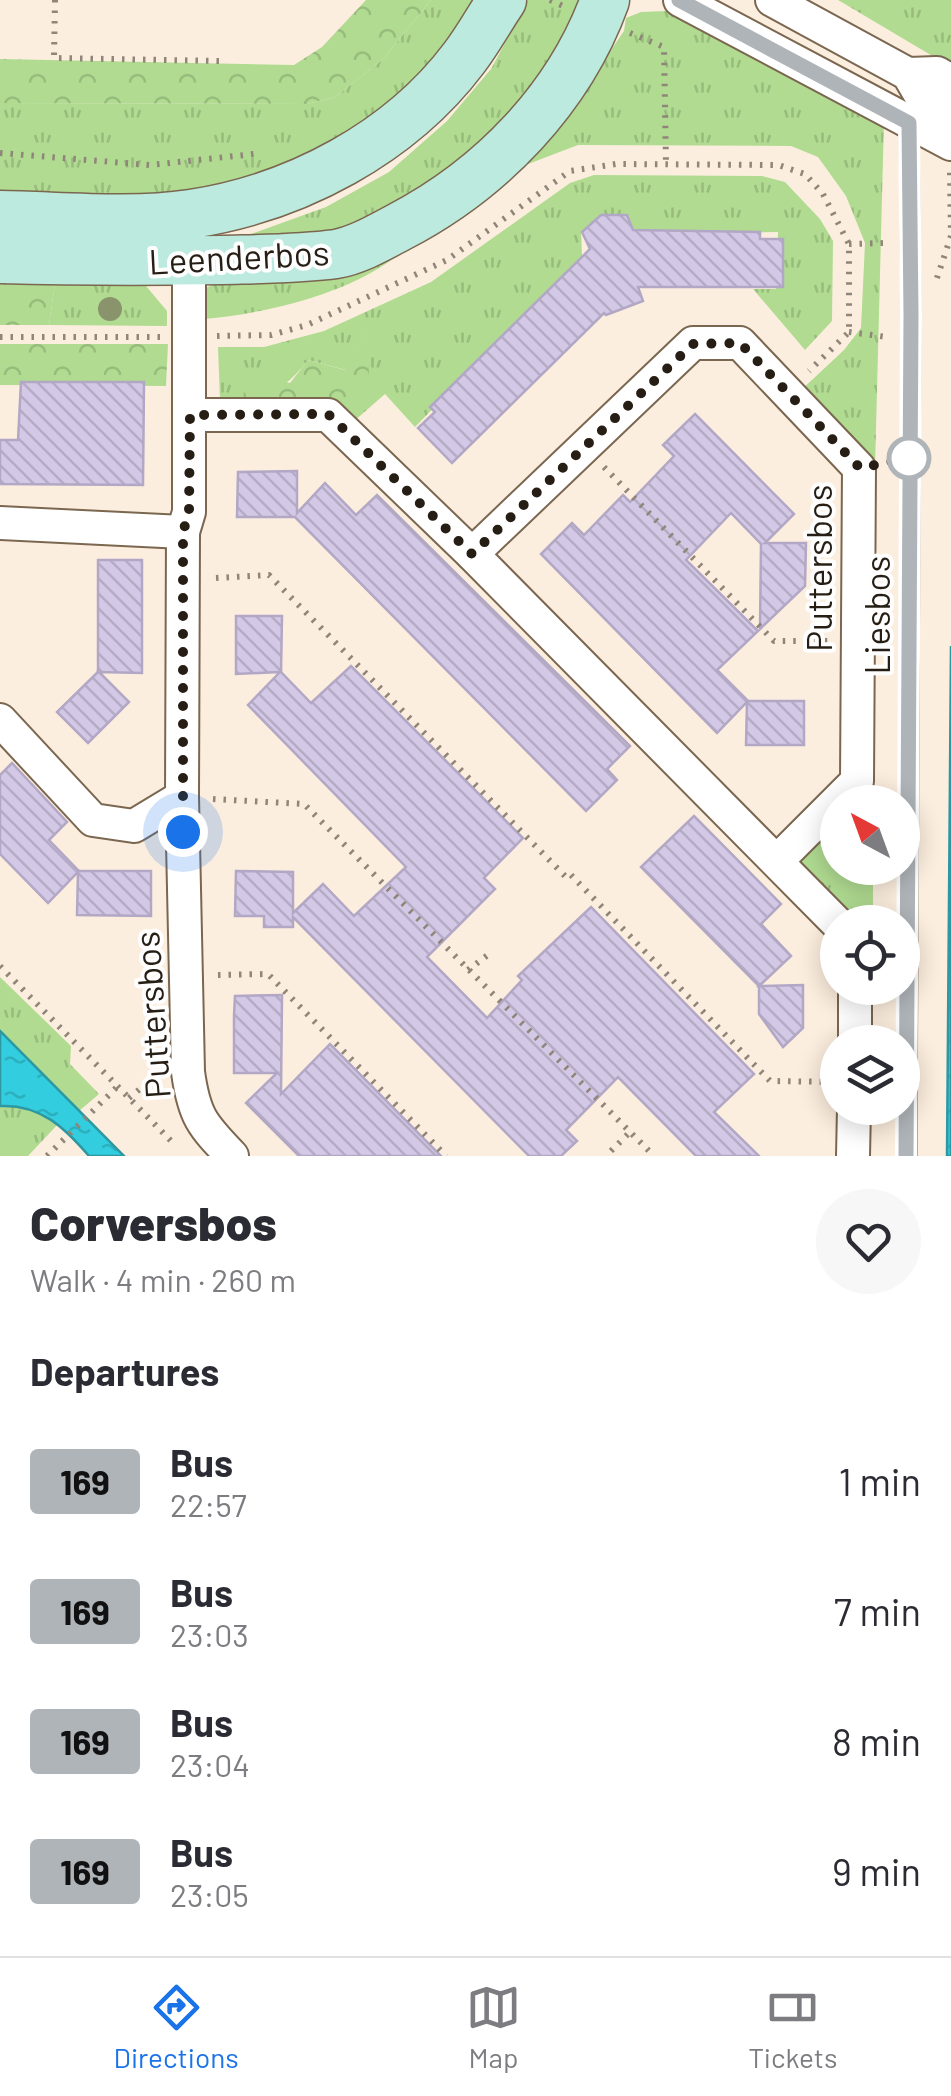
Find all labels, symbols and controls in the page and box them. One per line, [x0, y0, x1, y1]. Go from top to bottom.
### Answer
street label: Leenderbos [147, 230, 331, 282]
unlabelled marker [888, 437, 930, 479]
street label: Puttersbos [797, 484, 839, 652]
street label: Liesbos [855, 556, 897, 674]
north arrow [820, 785, 920, 885]
map controls [820, 785, 920, 1125]
your location [158, 807, 208, 857]
button: locate [820, 905, 920, 1005]
street label: Puttersbos [124, 930, 178, 1100]
button: layers [820, 1025, 920, 1125]
button: heart [816, 1189, 921, 1294]
text: Corversbos [30, 1193, 277, 1251]
text: Walk · 4 min · 260 m [30, 1260, 296, 1298]
text: Departures [30, 1348, 219, 1394]
text: Bus [170, 1439, 233, 1485]
text: 1 min [839, 1458, 921, 1504]
text: 169 [60, 1460, 110, 1502]
text: 22:57 [170, 1485, 247, 1523]
text: Bus [170, 1569, 233, 1615]
text: 7 min [834, 1588, 921, 1634]
text: 169 [60, 1590, 110, 1632]
text: 23:03 [170, 1615, 249, 1653]
text: Bus [170, 1699, 233, 1745]
text: 8 min [832, 1718, 921, 1764]
text: 169 [60, 1720, 110, 1762]
text: 23:04 [170, 1745, 250, 1783]
text: Bus [170, 1829, 233, 1875]
text: 9 min [832, 1848, 921, 1894]
text: 169 [60, 1850, 110, 1892]
text: 23:05 [170, 1875, 249, 1913]
tab: Directions [114, 1980, 239, 2074]
tab: Map [466, 1980, 521, 2074]
tab: Tickets [748, 1980, 837, 2074]

